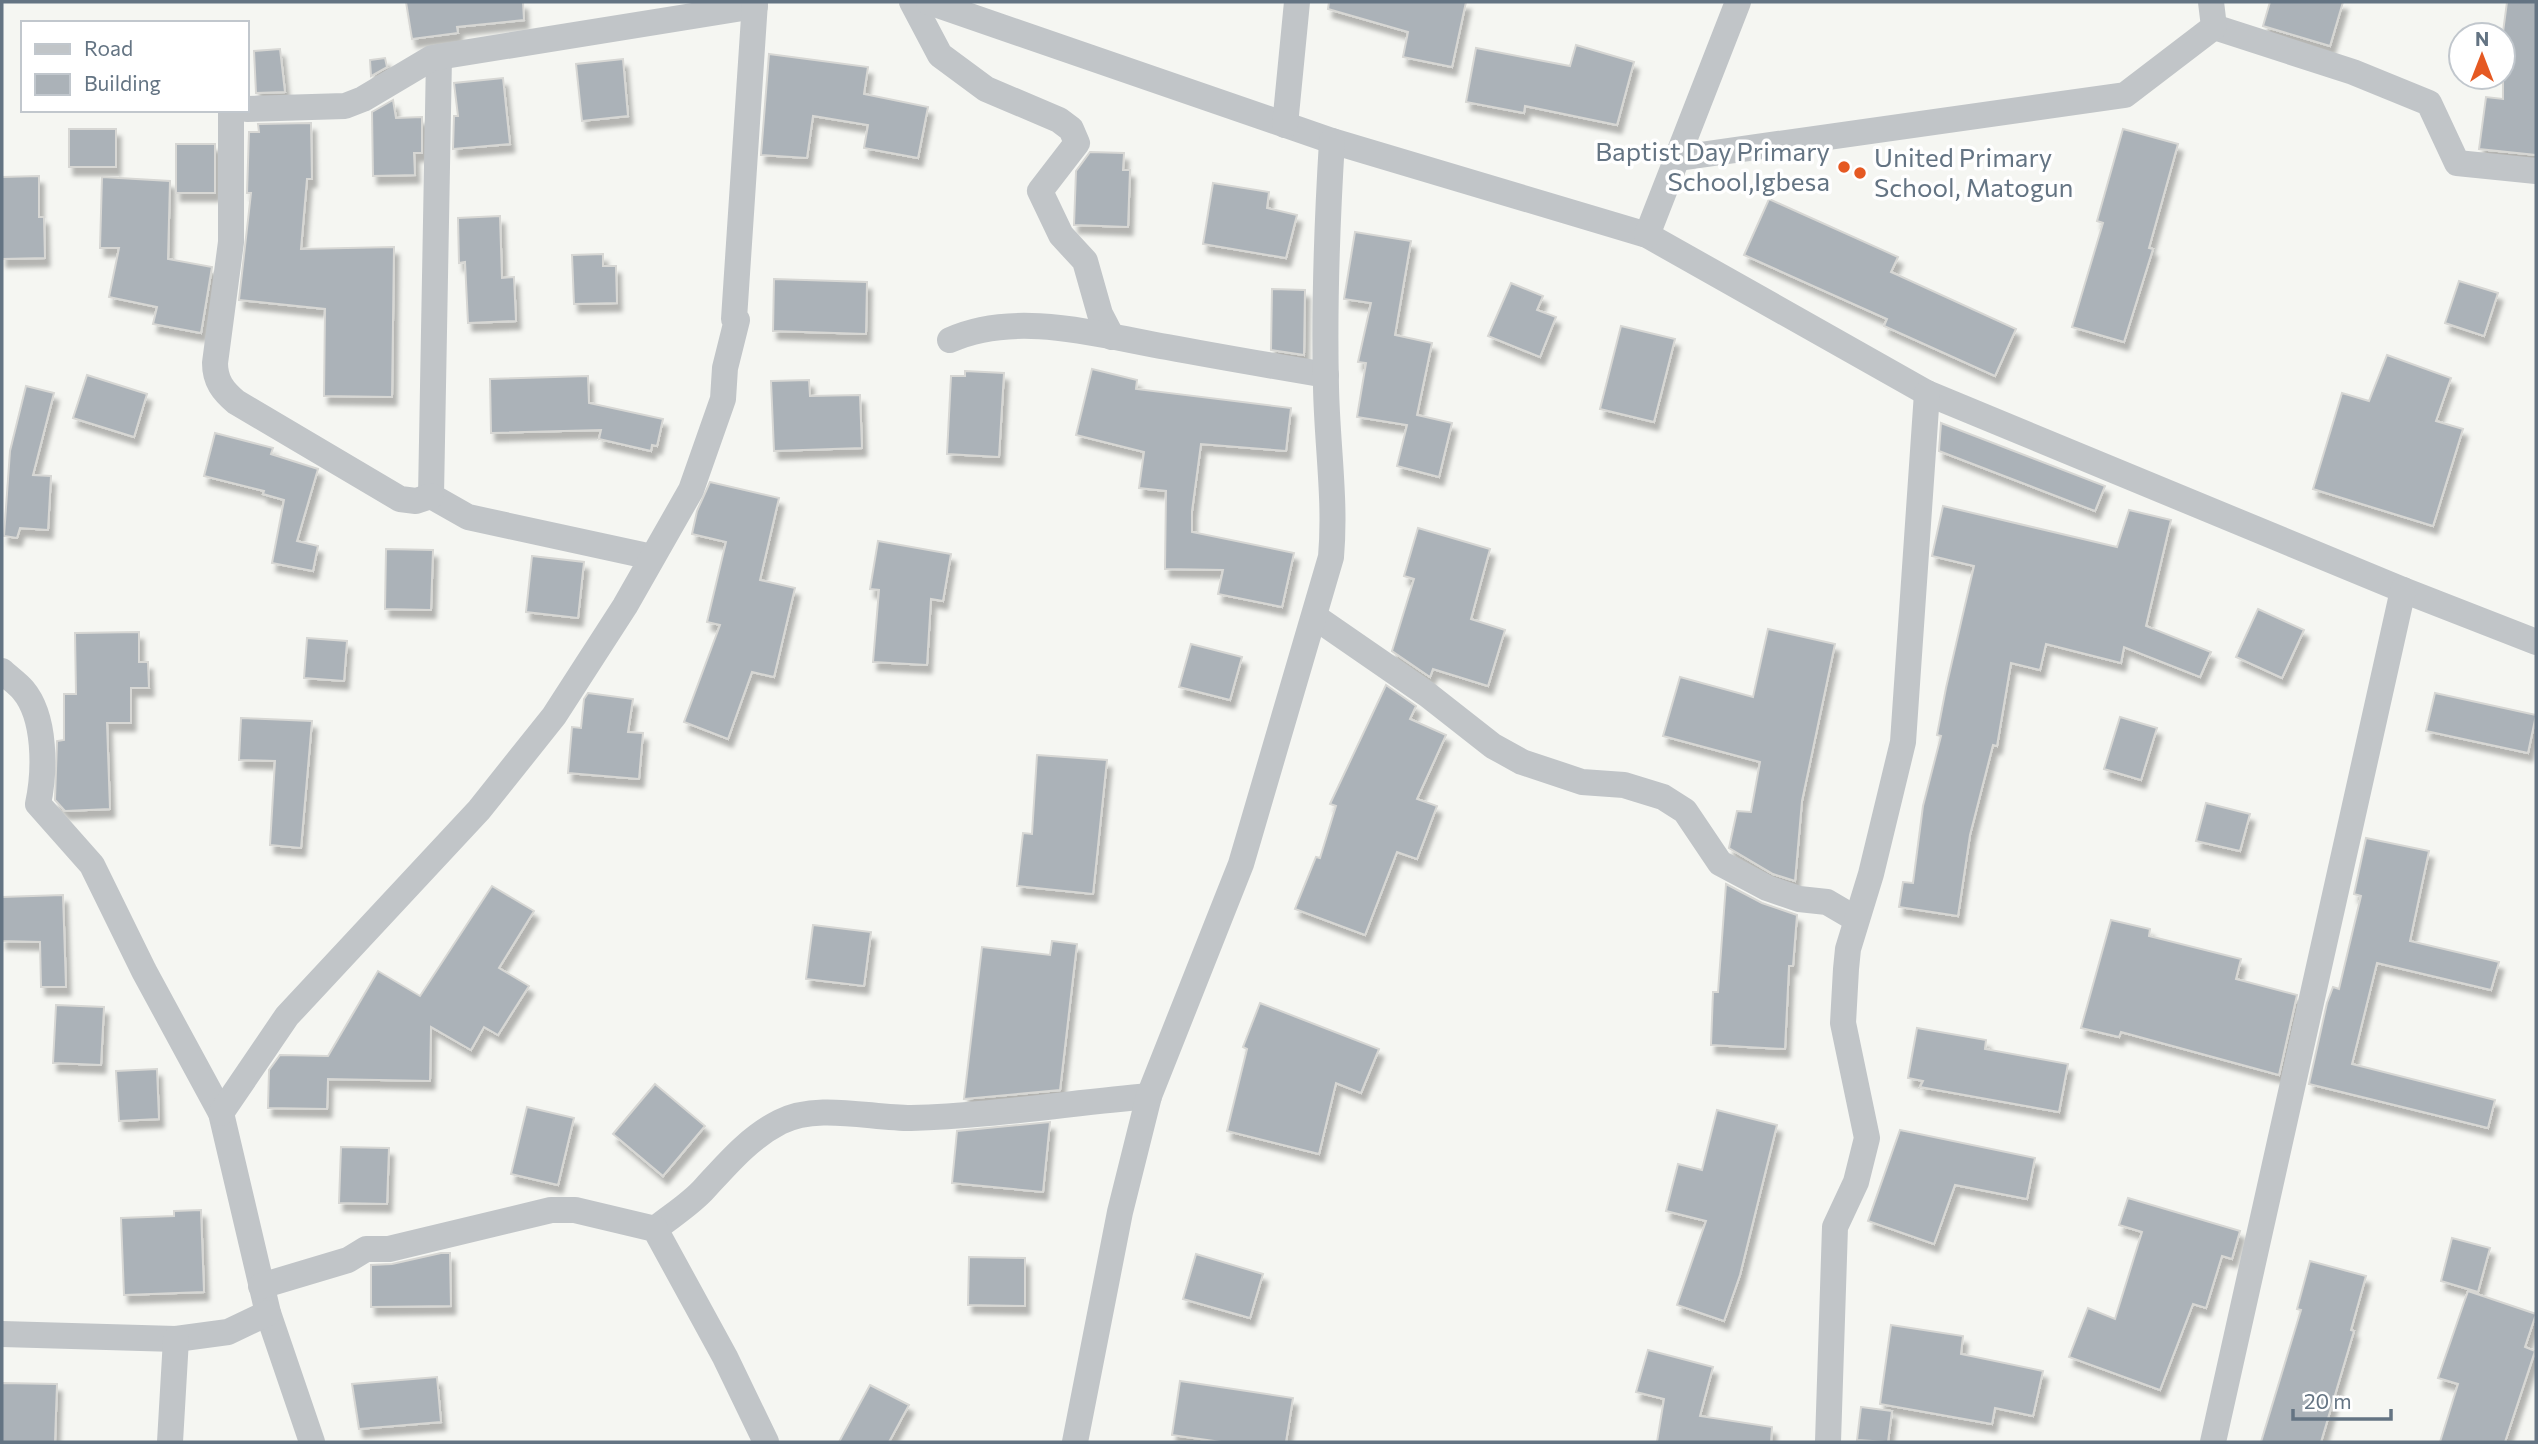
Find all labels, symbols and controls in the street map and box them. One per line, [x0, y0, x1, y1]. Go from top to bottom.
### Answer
legend [21, 21, 248, 112]
north arrow [2447, 21, 2517, 91]
text: N [2475, 27, 2489, 50]
text: Road [84, 35, 133, 60]
text: Building [84, 70, 161, 95]
place label: Baptist Day Primary School,Igbesa [1595, 135, 1830, 196]
place label: United Primary School, Matogun [1874, 141, 2073, 202]
marker: Baptist Day Primary School,Igbesa [1836, 159, 1852, 175]
marker: United Primary School, Matogun [1852, 165, 1868, 181]
scale bar [2293, 1378, 2391, 1422]
text: 20 m [2304, 1388, 2352, 1413]

